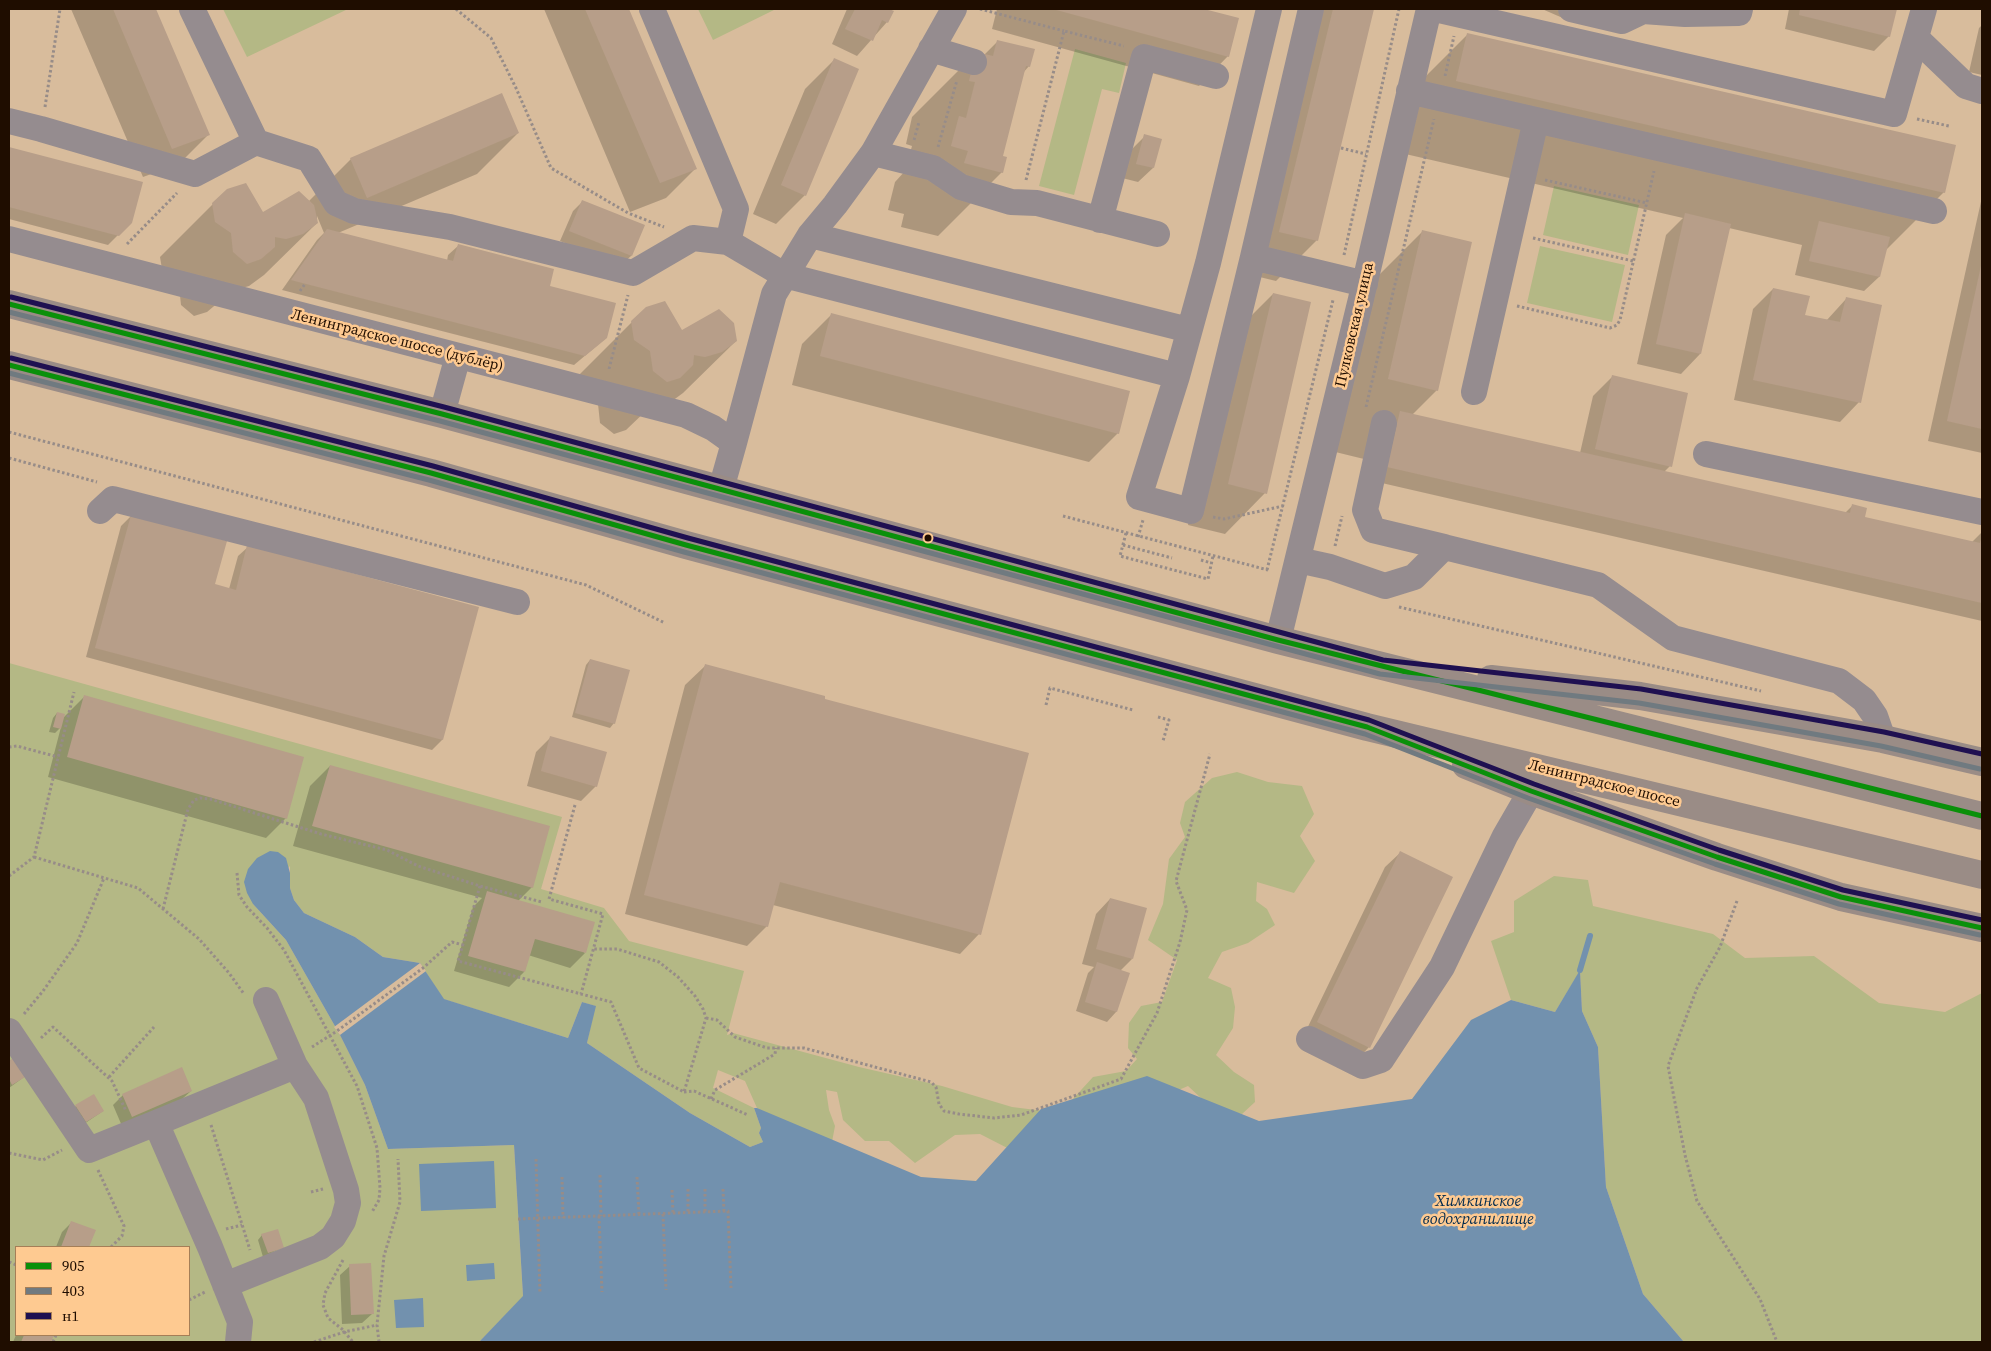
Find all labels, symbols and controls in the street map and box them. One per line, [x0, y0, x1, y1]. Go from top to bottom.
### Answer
street label: Пулковская улица [1332, 261, 1378, 389]
street label: Ленинградское шоссе (дублёр) [289, 306, 505, 376]
unlabelled marker [923, 533, 933, 543]
street label: Ленинградское шоссе [1526, 756, 1682, 812]
water label: Химкинское водохранилище [1422, 1192, 1534, 1230]
legend [15, 1246, 190, 1336]
text: 905 [62, 1255, 85, 1276]
text: 403 [62, 1280, 85, 1301]
text: н1 [62, 1305, 79, 1326]

